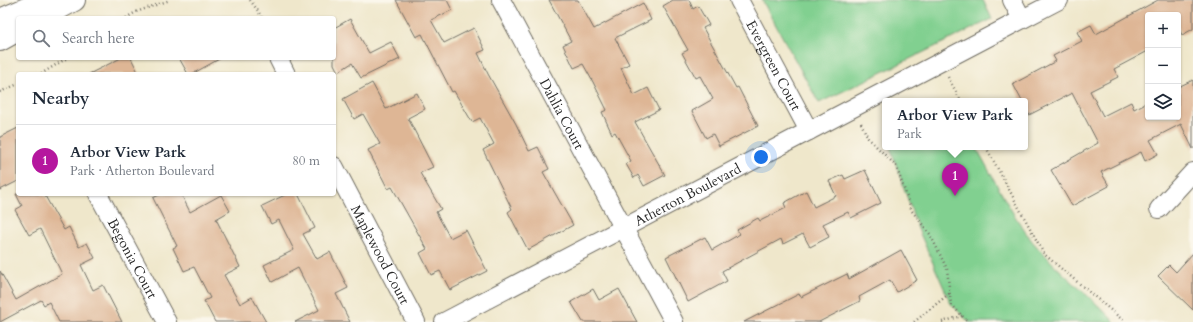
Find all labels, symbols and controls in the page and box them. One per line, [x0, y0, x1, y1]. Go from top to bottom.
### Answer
map controls [1145, 12, 1181, 120]
button: + [1145, 12, 1181, 48]
search box [16, 16, 336, 60]
street label: Evergreen Court [741, 17, 806, 115]
icon: search [30, 27, 52, 49]
text: Search here [62, 28, 135, 48]
button: − [1145, 48, 1181, 84]
street label: Dahlia Court [535, 75, 589, 153]
button: layers [1145, 84, 1181, 120]
text: Nearby [32, 87, 89, 110]
popup [882, 98, 1028, 150]
text: Arbor View Park [897, 105, 1013, 125]
text: Park [897, 125, 922, 143]
text: Arbor View Park [70, 142, 186, 162]
your location [751, 147, 771, 167]
text: 1 [42, 152, 48, 170]
text: 80 m [292, 152, 320, 170]
street label: Atherton Boulevard [631, 159, 745, 231]
text: Park · Atherton Boulevard [70, 162, 215, 180]
pin: 1 [942, 163, 968, 196]
street label: Maplewood Court [346, 202, 414, 308]
street label: Begonia Court [103, 215, 162, 302]

